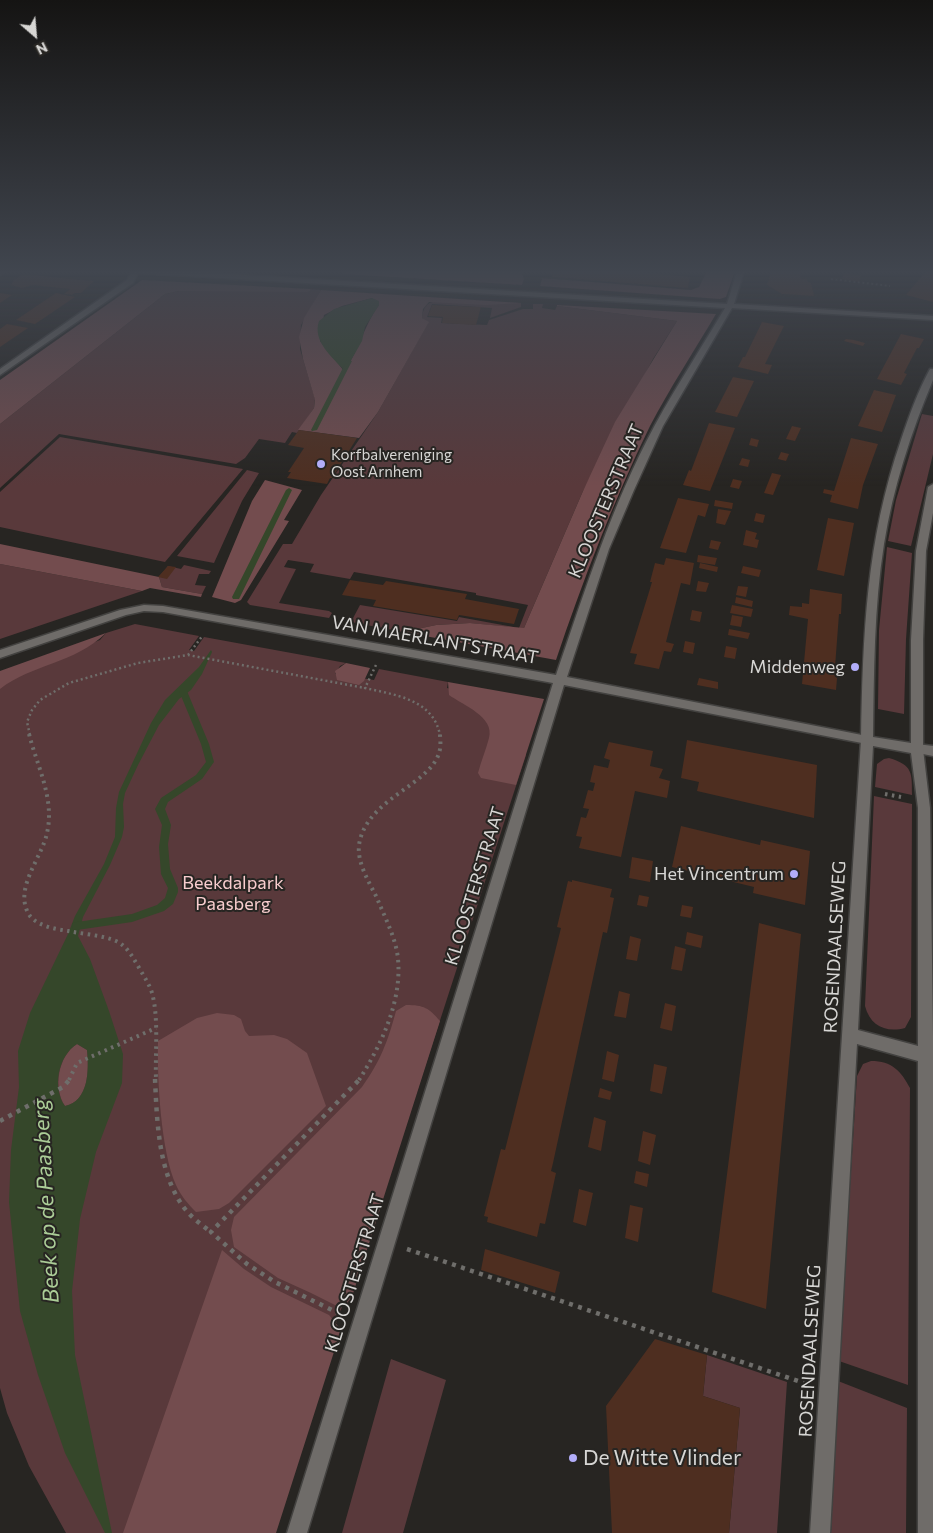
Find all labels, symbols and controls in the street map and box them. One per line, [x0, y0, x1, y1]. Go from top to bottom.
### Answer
north arrow [10, 10, 60, 60]
text: N [34, 39, 51, 59]
street label: KLOOSTERSTRAAT [564, 421, 648, 581]
place label: Korfbalvereniging Oost Arnhem [331, 446, 452, 481]
marker: Korfbalvereniging Oost Arnhem [315, 458, 327, 470]
street label: VAN MAERLANTSTRAAT [330, 611, 540, 669]
place label: Middenweg [749, 656, 845, 678]
marker: Middenweg [849, 661, 861, 673]
street label: KLOOSTERSTRAAT [441, 804, 509, 968]
street label: ROSENDAALSEWEG [820, 860, 850, 1034]
place label: Het Vincentrum [654, 863, 784, 885]
marker: Het Vincentrum [788, 868, 800, 880]
park label: Beekdalpark Paasberg [182, 872, 284, 914]
water label: Beek op de Paasberg [27, 1098, 65, 1304]
street label: KLOOSTERSTRAAT [321, 1191, 389, 1355]
street label: ROSENDAALSEWEG [795, 1264, 825, 1438]
place label: De Witte Vlinder [583, 1445, 741, 1471]
marker: De Witte Vlinder [567, 1452, 579, 1464]

